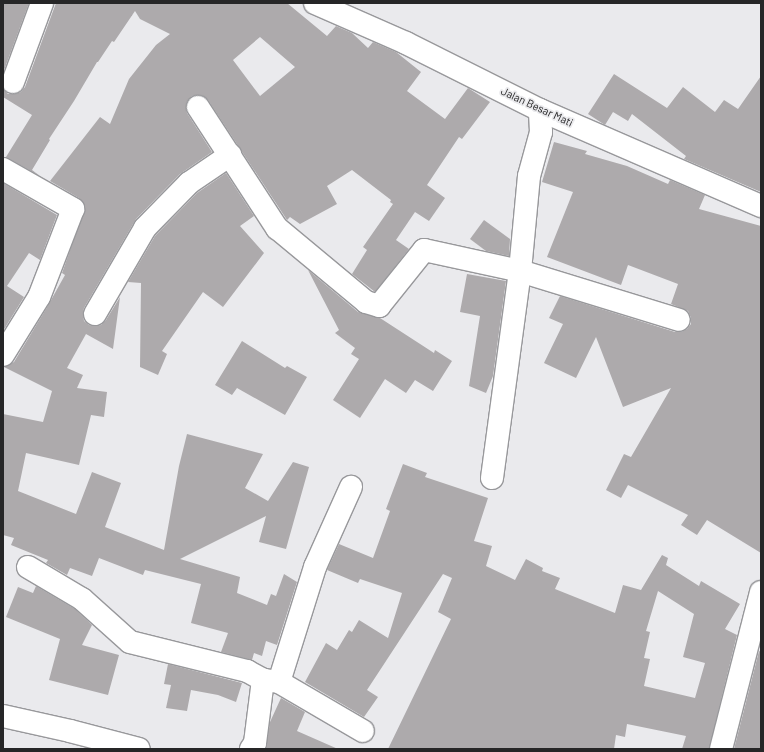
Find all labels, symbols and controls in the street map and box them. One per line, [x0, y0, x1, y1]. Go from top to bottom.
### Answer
street label: Jalan Besar Mati [499, 84, 575, 130]

